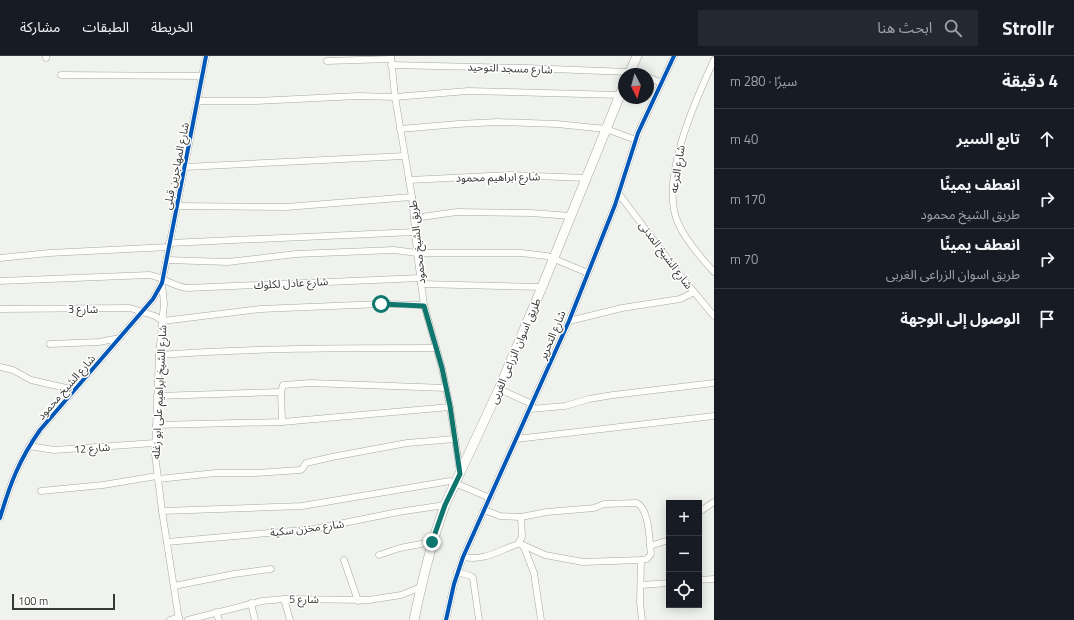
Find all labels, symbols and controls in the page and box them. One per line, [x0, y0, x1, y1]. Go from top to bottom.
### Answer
search box [698, 10, 978, 46]
text: Strollr [1002, 13, 1054, 42]
text: مشاركة [20, 16, 60, 37]
text: الطبقات [82, 16, 129, 37]
text: الخريطة [151, 16, 193, 37]
text: ابحث هنا [877, 16, 932, 39]
icon: search [942, 17, 964, 39]
street label: شارع مسجد التوحيد [467, 59, 553, 77]
north arrow [618, 68, 654, 104]
text: 4 دقيقة [1002, 68, 1058, 94]
text: سيرًا · 280 m [730, 71, 797, 91]
street label: شارع المهاجرين قبلى [159, 121, 193, 211]
text: تابع السير [957, 127, 1020, 150]
icon: ahead [1036, 128, 1058, 150]
text: 40 m [730, 129, 758, 149]
street label: شارع الترعه [665, 143, 689, 194]
street label: شارع ابراهيم محمود [455, 168, 541, 187]
text: انعطف يمينًا [940, 173, 1020, 196]
icon: right [1036, 188, 1058, 210]
text: 170 m [730, 189, 766, 209]
street label: طريق الشيخ محمود [405, 199, 429, 285]
text: طريق الشيخ محمود [921, 204, 1020, 224]
street label: شارع الشيخ المدنى [635, 218, 697, 292]
text: انعطف يمينًا [940, 233, 1020, 256]
icon: right [1036, 248, 1058, 270]
text: 70 m [730, 249, 758, 269]
text: طريق اسوان الزراعى الغربى [886, 264, 1020, 284]
street label: شارع عادل لكلوك [253, 273, 329, 293]
route start [372, 295, 390, 313]
street label: طريق اسوان الزراعى الغربى [485, 296, 545, 406]
street label: شارع 3 [68, 301, 98, 317]
text: الوصول إلى الوجهة [900, 307, 1020, 330]
street label: شارع التحرير [534, 308, 570, 363]
icon: arrive [1036, 308, 1058, 330]
street label: شارع الشيخ ابراهيم على ابو زغله [148, 324, 172, 459]
street label: شارع الشيخ محمود [33, 351, 99, 423]
street label: شارع 12 [73, 439, 111, 457]
map controls [666, 500, 702, 608]
button: + [666, 500, 702, 536]
street label: شارع مخزن سكية [269, 515, 345, 540]
route end [423, 533, 441, 551]
button: − [666, 536, 702, 572]
button: locate [666, 572, 702, 608]
street label: شارع 5 [289, 591, 320, 607]
scale bar [12, 592, 115, 611]
text: 100 m [18, 593, 48, 609]

